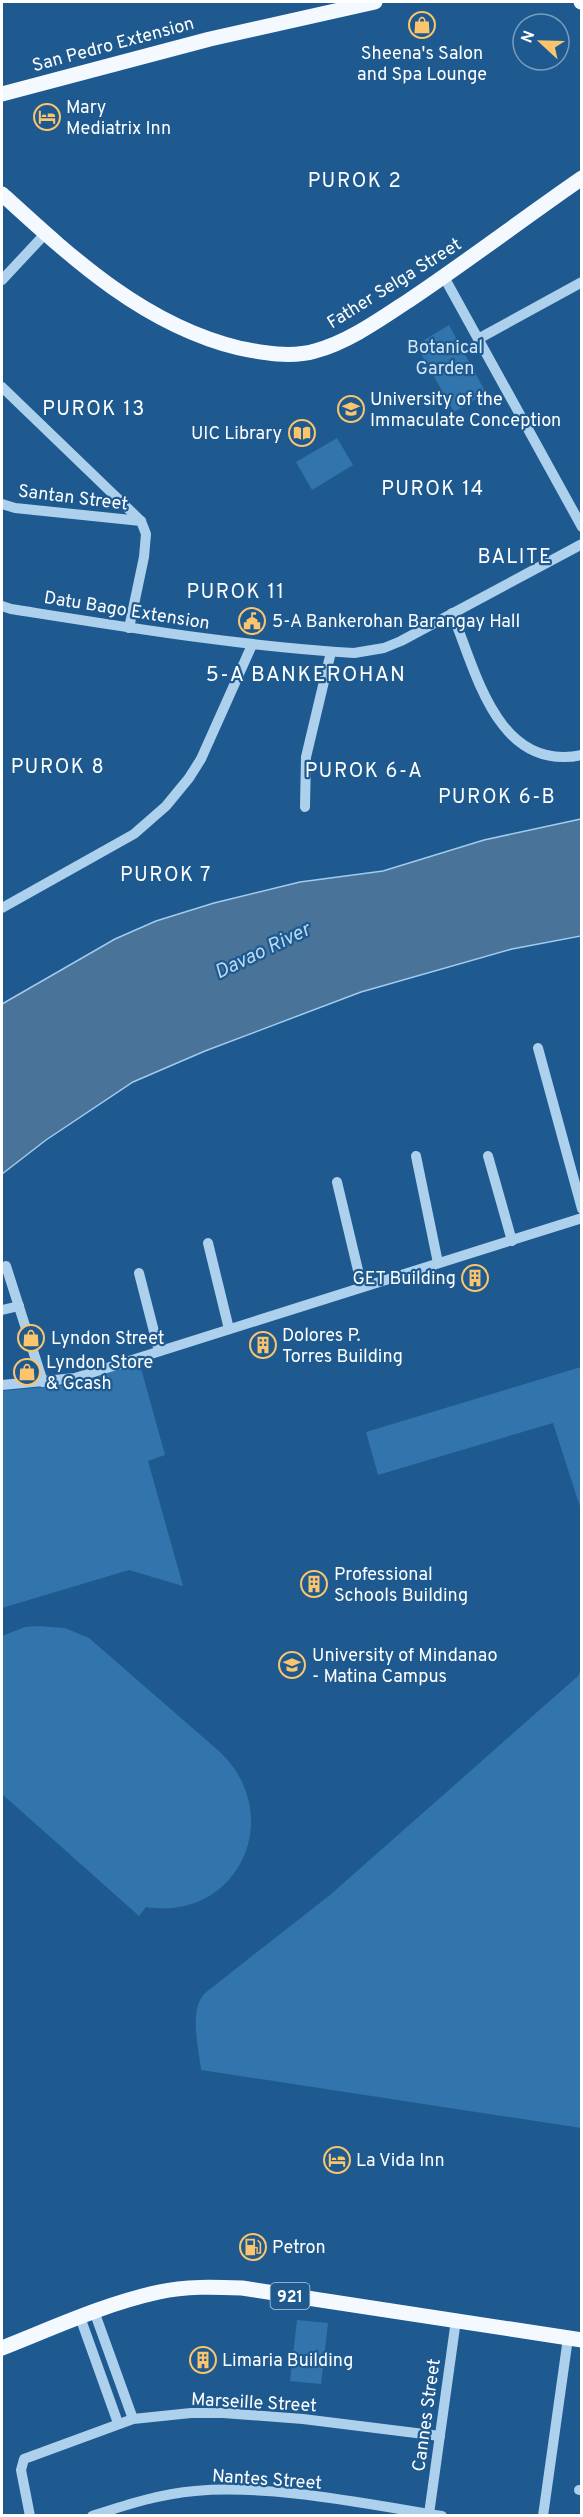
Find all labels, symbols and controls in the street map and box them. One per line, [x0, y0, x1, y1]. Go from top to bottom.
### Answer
shop icon: Sheena's Salon and Spa Lounge [407, 10, 437, 40]
north arrow [511, 12, 571, 72]
street label: San Pedro Extension [30, 13, 197, 78]
text: N [518, 28, 540, 46]
place label: Sheena's Salon and Spa Lounge [357, 43, 487, 87]
place label: Mary Mediatrix Inn [66, 97, 171, 141]
hotel icon: Mary Mediatrix Inn [32, 102, 62, 132]
district label: PUROK 2 [308, 169, 402, 195]
street label: Father Selga Street [323, 234, 466, 335]
park label: Botanical Garden [407, 337, 483, 381]
place label: University of the Immaculate Conception [370, 389, 561, 433]
school or university icon: University of the Immaculate Conception [336, 394, 366, 424]
district label: PUROK 13 [42, 397, 146, 423]
library icon: UIC Library [287, 418, 317, 448]
place label: UIC Library [191, 423, 282, 446]
district label: PUROK 14 [381, 477, 485, 503]
street label: Santan Street [17, 480, 129, 517]
district label: BALITE [477, 545, 553, 571]
district label: PUROK 11 [187, 580, 285, 606]
street label: Datu Bago Extension [42, 587, 211, 636]
public building icon: 5-A Bankerohan Barangay Hall [237, 606, 267, 636]
place label: 5-A Bankerohan Barangay Hall [272, 611, 520, 634]
district label: 5-A BANKEROHAN [206, 662, 406, 689]
district label: PUROK 8 [11, 755, 105, 781]
district label: PUROK 6-A [305, 759, 423, 785]
district label: PUROK 6-B [438, 785, 556, 811]
district label: PUROK 7 [120, 863, 212, 889]
water label: Davao River [211, 917, 316, 986]
building icon: GET Building [460, 1263, 490, 1293]
place label: GET Building [352, 1268, 456, 1291]
shop icon: Lyndon Street [16, 1323, 46, 1353]
place label: Dolores P. Torres Building [282, 1325, 403, 1369]
place label: Lyndon Street [51, 1328, 164, 1351]
building icon: Dolores P. Torres Building [248, 1330, 278, 1360]
place label: Lyndon Store & Gcash [46, 1352, 153, 1396]
shop icon: Lyndon Store & Gcash [12, 1357, 42, 1387]
place label: Professional Schools Building [334, 1564, 468, 1608]
building icon: Professional Schools Building [299, 1569, 329, 1599]
place label: University of Mindanao - Matina Campus [312, 1645, 498, 1689]
school or university icon: University of Mindanao - Matina Campus [277, 1650, 307, 1680]
hotel icon: La Vida Inn [322, 2145, 352, 2175]
place label: La Vida Inn [356, 2150, 445, 2173]
fuel station icon: Petron [238, 2232, 268, 2262]
place label: Petron [272, 2237, 326, 2260]
road number: 921 [270, 2283, 310, 2309]
building icon: Limaria Building [188, 2345, 218, 2375]
place label: Limaria Building [222, 2350, 353, 2373]
street label: Cannes Street [408, 2357, 447, 2473]
street label: Marseille Street [190, 2389, 317, 2418]
street label: Nantes Street [211, 2465, 323, 2496]

